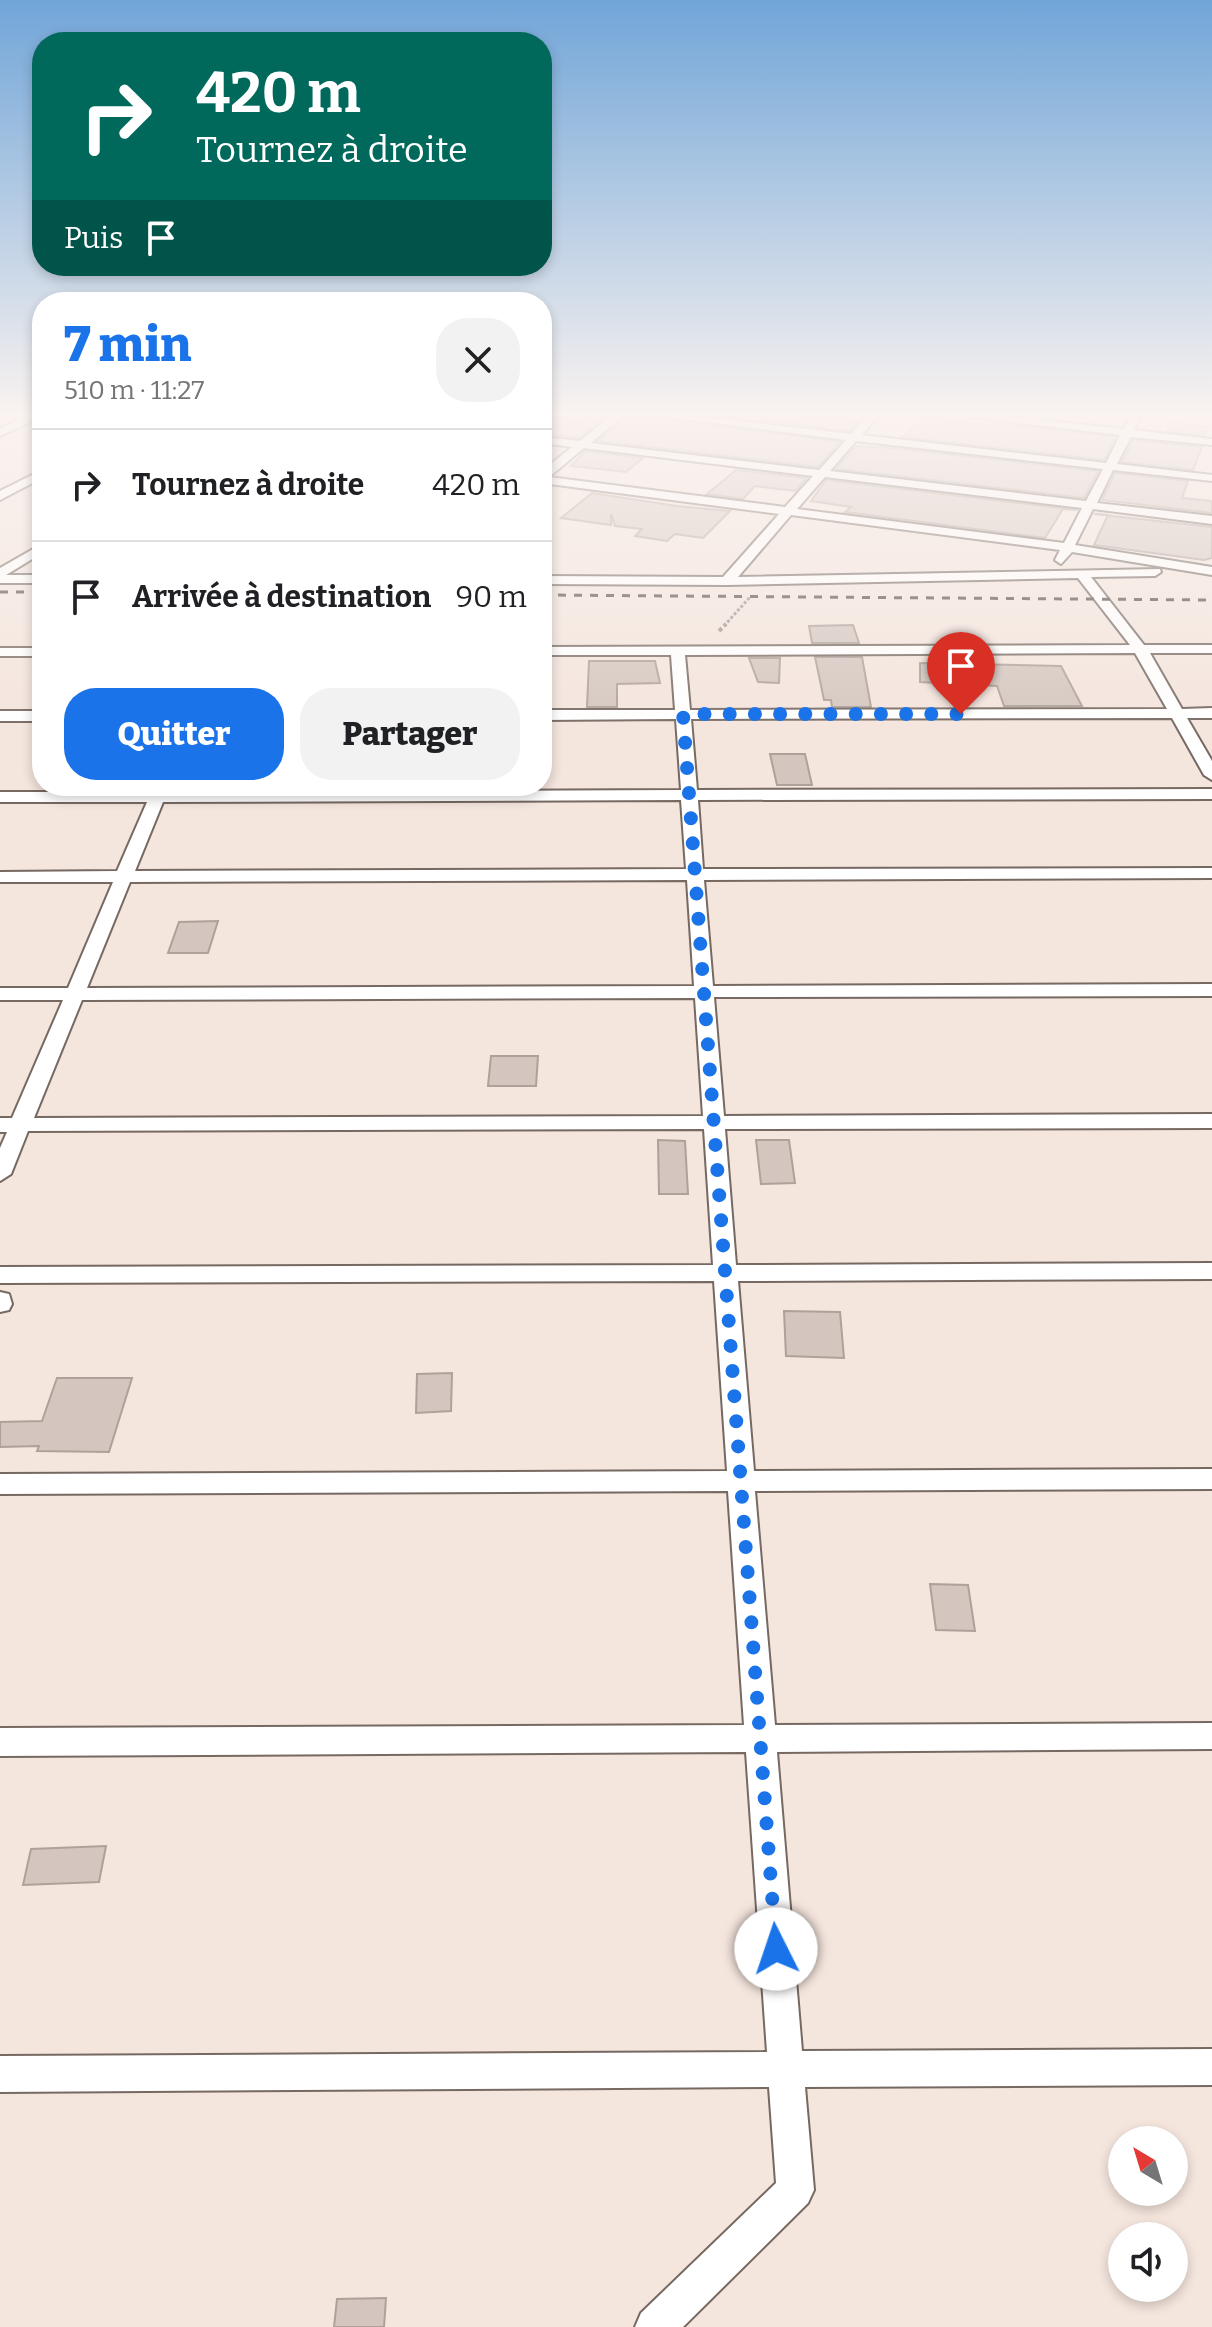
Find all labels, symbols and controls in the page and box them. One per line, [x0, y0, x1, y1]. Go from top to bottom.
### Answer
text: 420 m [196, 60, 361, 127]
icon: right [64, 64, 168, 168]
text: Tournez à droite [196, 128, 468, 172]
icon: arrive [139, 216, 183, 260]
text: Puis [64, 220, 123, 256]
text: 7 min [64, 316, 192, 374]
button: close [436, 318, 520, 402]
text: 510 m · 11:27 [64, 375, 204, 406]
icon: right [64, 463, 108, 507]
text: Tournez à droite [132, 467, 364, 503]
text: 420 m [432, 467, 520, 503]
icon: arrive [64, 575, 108, 619]
text: Arrivée à destination [132, 579, 431, 615]
text: 90 m [455, 579, 527, 615]
pin [927, 632, 995, 714]
icon: arrive [939, 644, 983, 688]
button: Quitter [64, 688, 284, 780]
button: Partager [300, 688, 520, 780]
position arrow [734, 1907, 818, 1991]
north arrow [1108, 2126, 1188, 2206]
map controls [1108, 2126, 1188, 2302]
button: sound [1108, 2222, 1188, 2302]

